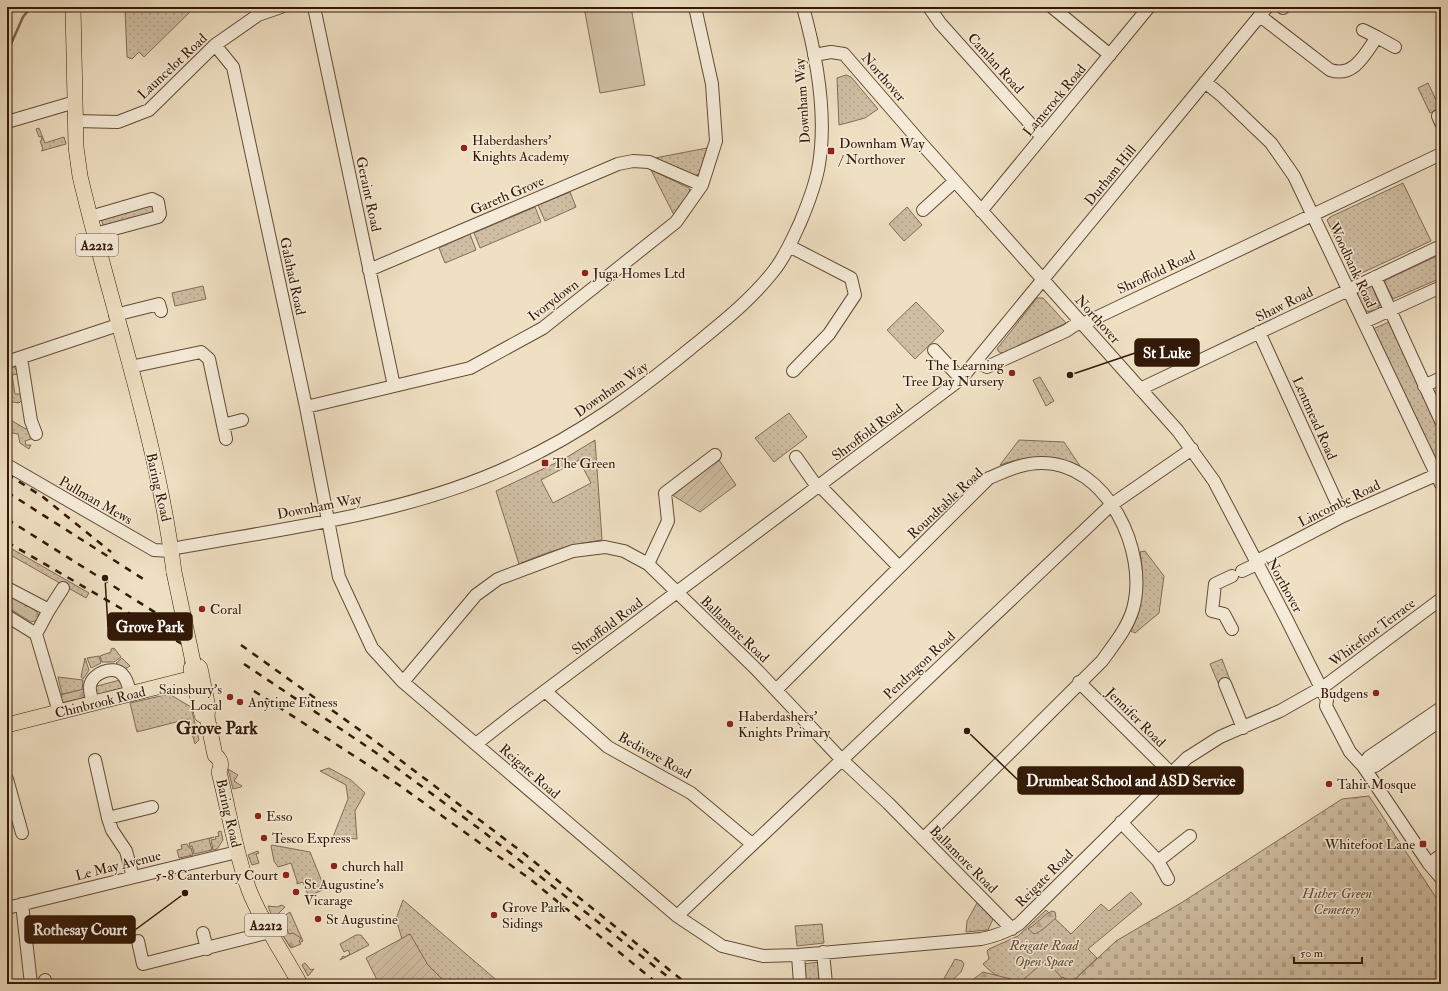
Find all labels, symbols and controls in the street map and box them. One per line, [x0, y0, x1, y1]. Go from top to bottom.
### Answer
street label: Launcelot Road [134, 30, 211, 103]
street label: Camlan Road [964, 30, 1027, 97]
street label: Northover [858, 49, 910, 106]
street label: Downham Way [791, 57, 815, 144]
street label: Lamerock Road [1019, 61, 1090, 140]
place label: Haberdashers' Knights Academy [472, 132, 570, 166]
place label: Downham Way / Northover [838, 135, 925, 168]
street label: Durham Hill [1081, 141, 1140, 209]
marker: Haberdashers' Knights Academy [459, 143, 469, 153]
marker: Downham Way / Northover [826, 146, 836, 156]
street label: Geraint Road [352, 155, 385, 233]
street label: Gareth Grove [468, 172, 547, 219]
street label: Woodbank Road [1325, 219, 1380, 311]
road number: A2212 [76, 234, 118, 256]
street label: Galahad Road [276, 236, 309, 317]
street label: Shroffold Road [1114, 247, 1198, 298]
place label: Juga Homes Ltd [592, 265, 685, 282]
marker: Juga Homes Ltd [580, 268, 590, 278]
street label: Ivorydown [525, 276, 582, 326]
street label: Shaw Road [1253, 283, 1316, 326]
street label: Northover [1071, 291, 1124, 348]
callout: St Luke [1135, 339, 1199, 366]
text: St Luke [1143, 344, 1192, 363]
street label: Downham Way [571, 357, 652, 422]
place label: The Learning Tree Day Nursery [902, 357, 1005, 391]
marker: The Learning Tree Day Nursery [1007, 368, 1017, 378]
street label: Lentmead Road [1289, 374, 1340, 462]
street label: Shroffold Road [829, 400, 906, 465]
street label: Baring Road [142, 451, 175, 523]
place label: The Green [553, 455, 615, 472]
marker: The Green [540, 458, 550, 468]
street label: Roundtable Road [904, 464, 987, 543]
street label: Pullman Mews [56, 473, 136, 528]
street label: Lincombe Road [1295, 476, 1383, 531]
street label: Downham Way [275, 490, 364, 524]
street label: Northover [1263, 555, 1307, 616]
street label: Ballamore Road [697, 592, 773, 666]
street label: Shroffold Road [569, 594, 646, 659]
street label: Whitefoot Terrace [1325, 594, 1419, 671]
place label: Coral [210, 601, 242, 618]
marker: Coral [197, 604, 207, 614]
callout: Grove Park [108, 613, 192, 640]
text: Grove Park [116, 618, 185, 637]
street label: Pendragon Road [880, 628, 959, 703]
place label: Sainsbury's Local [159, 681, 222, 714]
street label: Chinbrook Road [53, 683, 147, 722]
street label: Jennifer Road [1102, 683, 1169, 751]
place label: Budgens [1320, 685, 1368, 702]
marker: Budgens [1371, 688, 1381, 698]
marker: Sainsbury's Local [225, 692, 235, 702]
place label: Anytime Fitness [247, 694, 338, 712]
marker: Anytime Fitness [235, 697, 245, 707]
place label: Haberdashers' Knights Primary [738, 708, 831, 742]
district label: Grove Park [176, 717, 258, 740]
marker: Haberdashers' Knights Primary [725, 719, 735, 729]
street label: Bedivere Road [615, 728, 694, 782]
street label: Reigate Road [496, 740, 564, 802]
callout: Drumbeat School and ASD Service [1018, 767, 1243, 794]
text: Drumbeat School and ASD Service [1026, 772, 1236, 791]
place label: Tahir Mosque [1337, 776, 1416, 793]
street label: Baring Road [212, 777, 245, 849]
marker: Tahir Mosque [1324, 779, 1334, 789]
place label: Esso [266, 808, 293, 825]
marker: Esso [253, 811, 263, 821]
street label: Ballamore Road [926, 822, 1001, 897]
place label: Tesco Express [272, 830, 351, 848]
marker: Tesco Express [259, 833, 269, 843]
place label: Whitefoot Lane [1324, 836, 1415, 853]
marker: Whitefoot Lane [1418, 839, 1428, 849]
street label: Reigate Road [1012, 846, 1077, 911]
street label: Le May Avenue [74, 847, 163, 885]
place label: church hall [342, 858, 404, 875]
marker: church hall [329, 861, 339, 871]
place label: 5-8 Canterbury Court [155, 867, 278, 885]
marker: 5-8 Canterbury Court [281, 870, 291, 880]
place label: St Augustine's Vicarage [304, 876, 384, 909]
park label: Hither Green Cemetery [1301, 885, 1372, 918]
marker: St Augustine's Vicarage [291, 887, 301, 897]
place label: Grove Park Sidings [502, 899, 566, 932]
marker: Grove Park Sidings [489, 910, 499, 920]
place label: St Augustine [326, 911, 398, 928]
road number: A2212 [245, 914, 287, 936]
marker: St Augustine [313, 914, 323, 924]
callout: Rothesay Court [25, 916, 135, 943]
text: Rothesay Court [33, 921, 127, 941]
park label: Reigate Road Open Space [1009, 937, 1080, 970]
scale bar [1294, 939, 1362, 965]
text: 50 m [1300, 946, 1324, 961]

